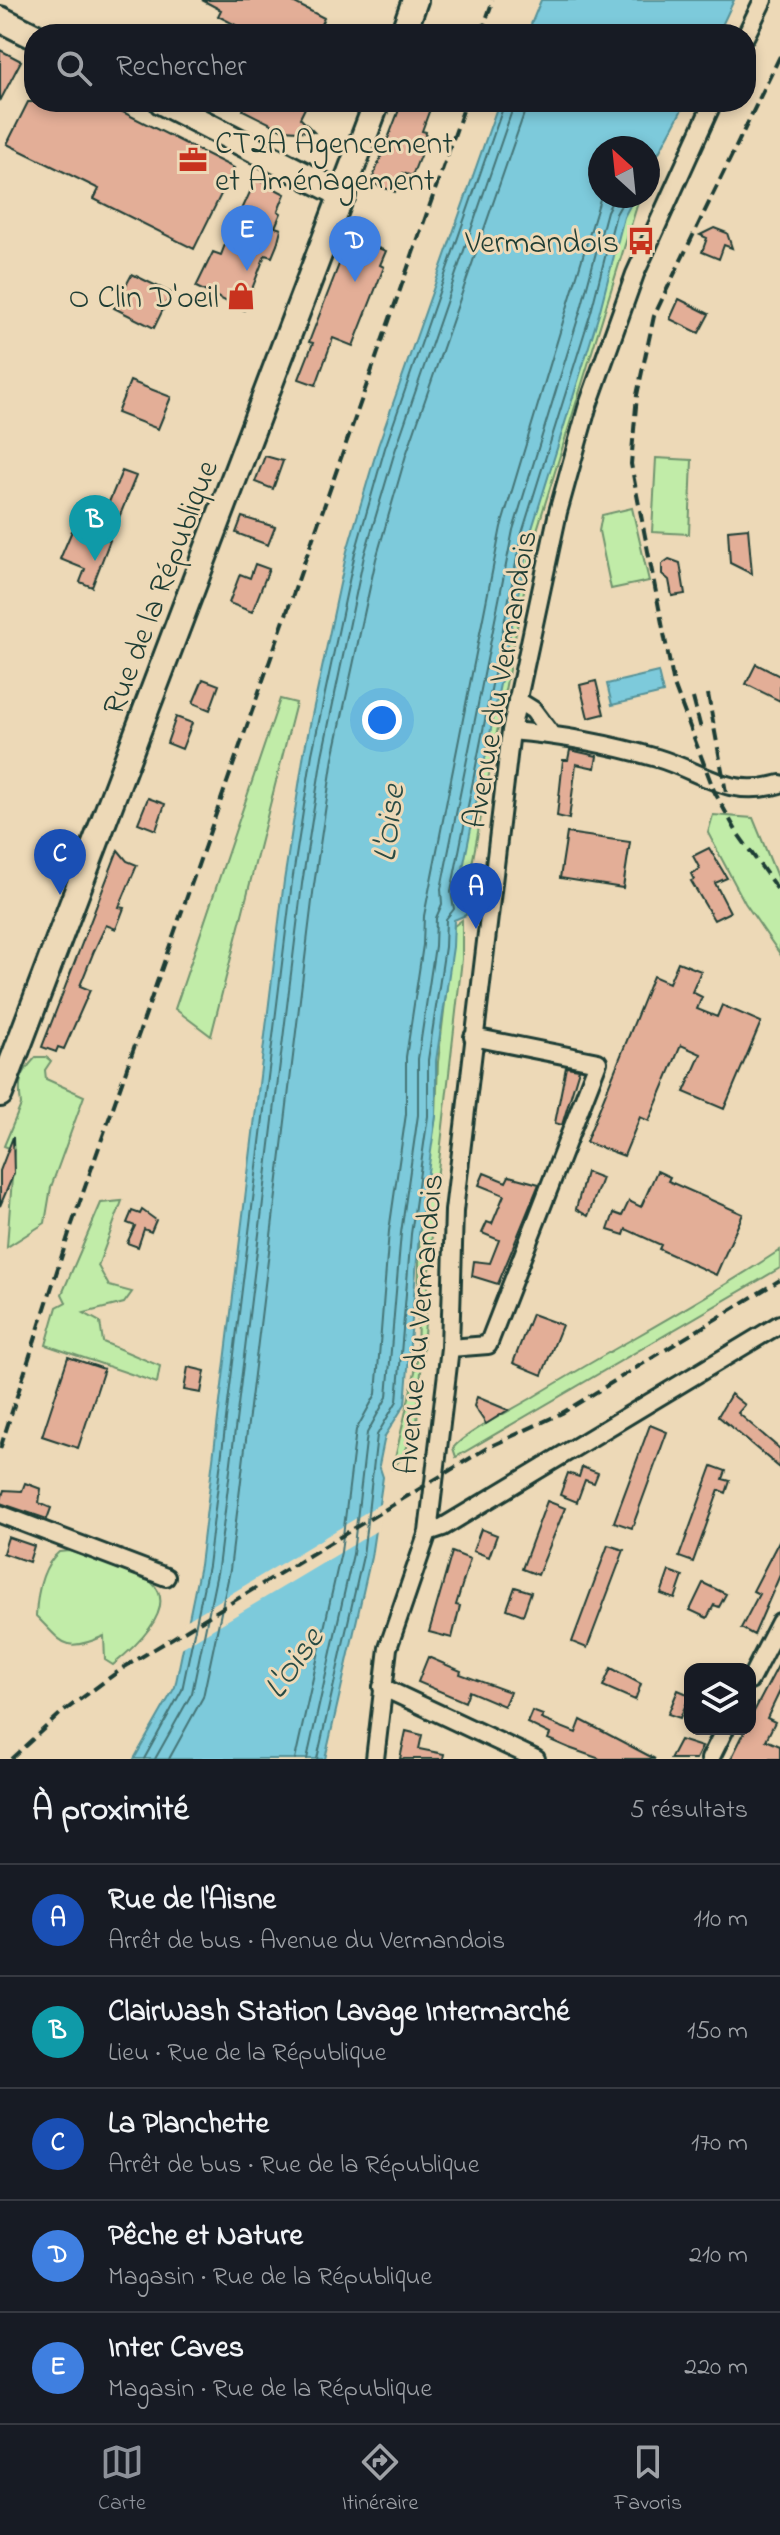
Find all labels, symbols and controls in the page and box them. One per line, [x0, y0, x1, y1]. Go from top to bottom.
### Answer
search box [24, 24, 756, 112]
icon: search [52, 46, 96, 90]
text: Rechercher [116, 46, 247, 90]
place label: CT2A Agencement et Aménagement [215, 122, 453, 206]
north arrow [588, 136, 660, 208]
office icon: CT2A Agencement et Aménagement [178, 145, 208, 175]
pin: E [221, 205, 273, 271]
pin: D [329, 216, 381, 282]
place label: Vermandois [464, 221, 619, 268]
bus stop icon: Vermandois [626, 226, 656, 256]
place label: O Clin D'oeil [69, 276, 219, 323]
shop icon: O Clin D'oeil [226, 281, 256, 311]
street label: Rue de la République [92, 453, 233, 723]
pin: B [69, 495, 121, 561]
street label: Avenue du Vermandois [453, 527, 552, 832]
your location [362, 700, 402, 740]
water label: L'Oise [361, 780, 421, 865]
pin: C [34, 829, 86, 895]
pin: A [450, 863, 502, 929]
street label: Avenue du Vermandois [385, 1172, 458, 1477]
water label: L'Oise [253, 1617, 339, 1710]
map controls [684, 1663, 756, 1735]
button: layers [684, 1663, 756, 1735]
text: À proximité [32, 1786, 189, 1836]
text: 5 résultats [630, 1792, 748, 1830]
text: Rue de l'Aisne [108, 1879, 276, 1923]
text: A [50, 1901, 66, 1939]
text: 110 m [694, 1901, 748, 1939]
text: Arrêt de bus · Avenue du Vermandois [108, 1923, 505, 1961]
text: ClairWash Station Lavage Intermarché [108, 1991, 570, 2035]
text: B [49, 2013, 67, 2051]
text: 150 m [687, 2013, 748, 2051]
text: Lieu · Rue de la République [108, 2035, 387, 2073]
text: La Planchette [108, 2103, 269, 2147]
text: C [51, 2125, 65, 2163]
text: 170 m [691, 2125, 748, 2163]
text: Arrêt de bus · Rue de la République [108, 2147, 479, 2185]
text: Pêche et Nature [108, 2215, 303, 2259]
text: D [48, 2237, 68, 2275]
text: 210 m [689, 2237, 748, 2275]
text: Magasin · Rue de la République [108, 2259, 432, 2297]
text: Inter Caves [108, 2327, 244, 2371]
text: E [50, 2349, 66, 2387]
text: 220 m [684, 2349, 748, 2387]
text: Magasin · Rue de la République [108, 2371, 432, 2409]
tab: Carte [98, 2440, 146, 2520]
tab: Itinéraire [342, 2440, 418, 2520]
tab: Favoris [614, 2440, 682, 2520]

